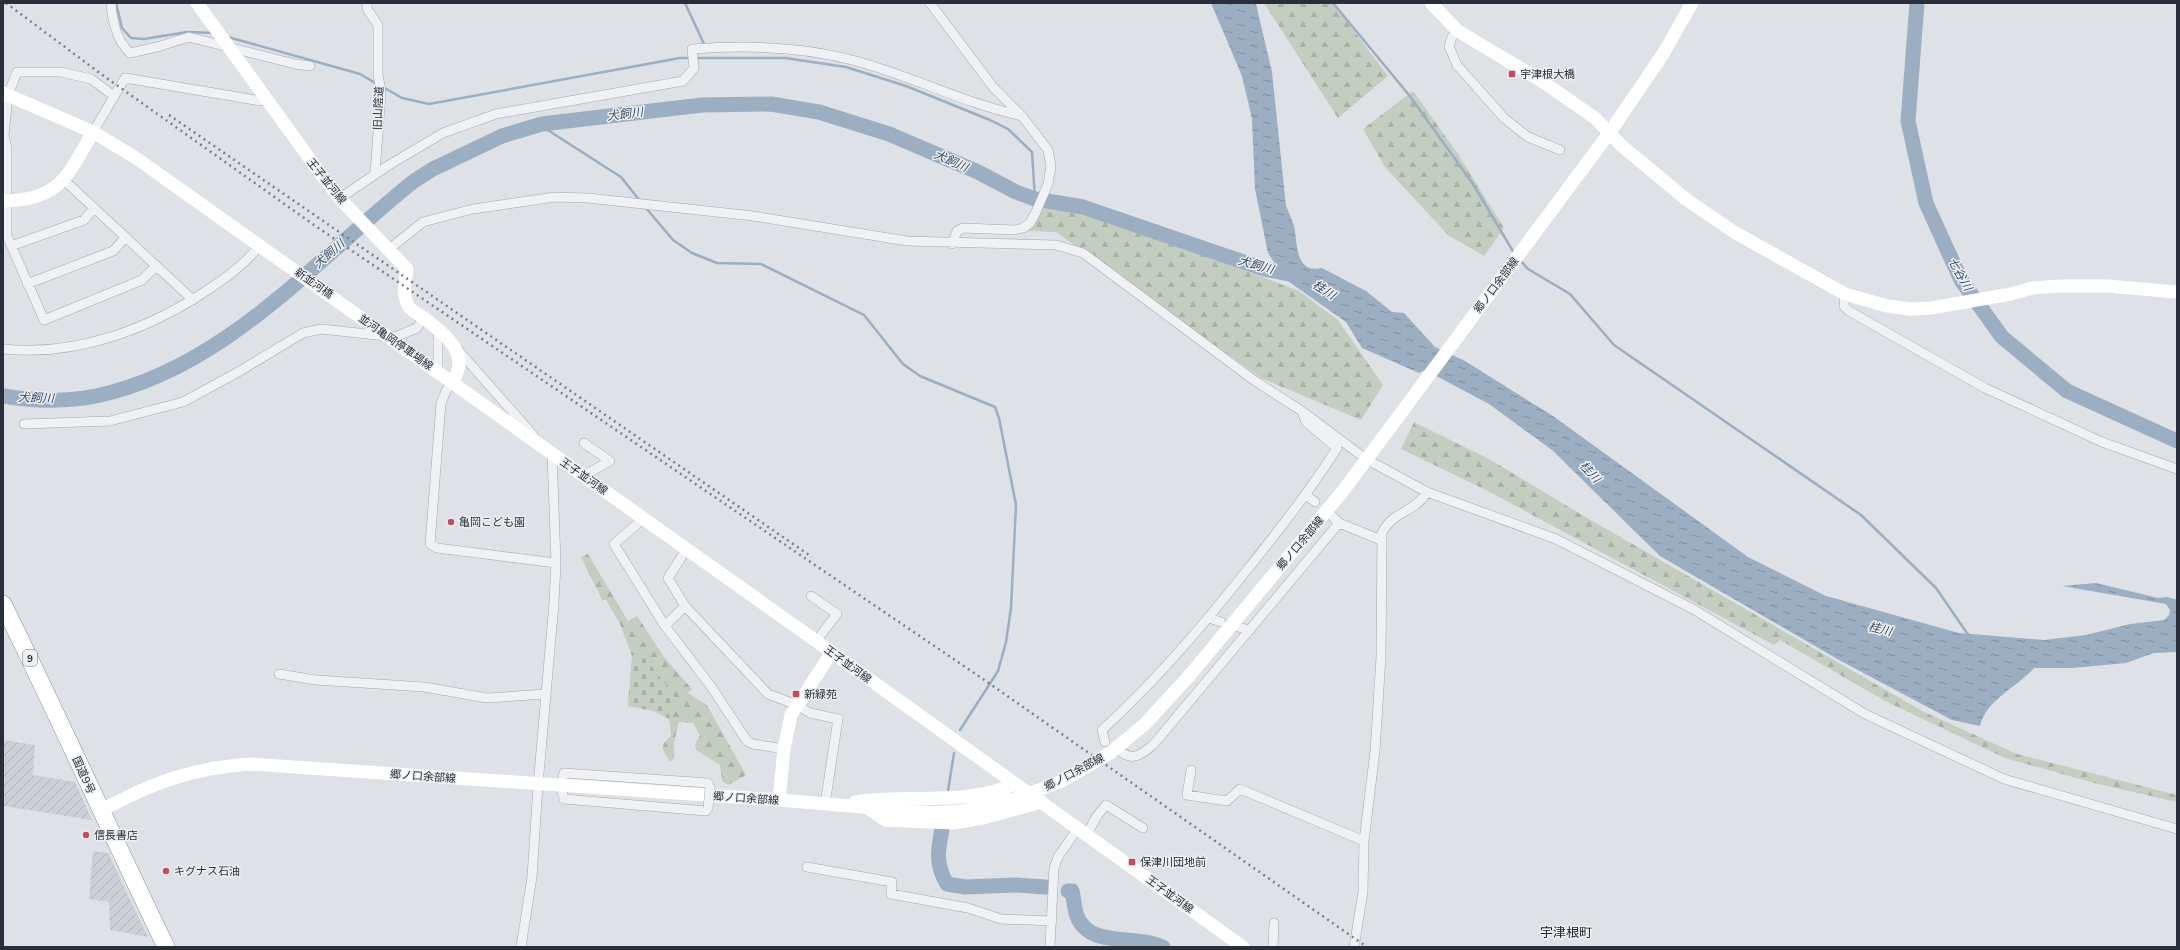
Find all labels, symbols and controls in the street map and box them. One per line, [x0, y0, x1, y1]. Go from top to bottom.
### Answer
place label: 宇津根大橋 [1520, 67, 1575, 82]
marker: 宇津根大橋 [1507, 69, 1517, 79]
street label: 旧山陰道 [370, 86, 387, 130]
water label: 犬飼川 [606, 104, 646, 124]
water label: 犬飼川 [931, 146, 973, 176]
street label: 王子並河線 [303, 155, 350, 207]
water label: 犬飼川 [310, 235, 349, 272]
water label: 犬飼川 [1236, 252, 1277, 278]
street label: 郷ノ口余部線 [1471, 254, 1522, 316]
water label: 七谷川 [1944, 254, 1977, 295]
street label: 新並河橋 [291, 265, 336, 302]
water label: 桂川 [1310, 277, 1340, 304]
street label: 並河亀岡停車場線 [355, 311, 436, 374]
water label: 犬飼川 [18, 389, 56, 407]
street label: 王子並河線 [557, 454, 611, 498]
water label: 桂川 [1576, 458, 1605, 488]
street label: 郷ノ口余部線 [1273, 513, 1327, 573]
place label: 亀岡こども園 [459, 515, 525, 530]
marker: 亀岡こども園 [446, 517, 456, 527]
water label: 桂川 [1867, 619, 1895, 640]
street label: 王子並河線 [821, 642, 874, 687]
road number: 9 [23, 650, 37, 666]
place label: 新緑苑 [804, 687, 837, 702]
marker: 新緑苑 [791, 689, 801, 699]
street label: 郷ノ口余部線 [1042, 750, 1107, 795]
street label: 国道9号 [69, 754, 98, 796]
street label: 郷ノ口余部線 [390, 767, 456, 786]
street label: 郷ノ口余部線 [713, 789, 779, 808]
place label: 信長書店 [94, 828, 138, 843]
marker: 信長書店 [81, 830, 91, 840]
place label: 保津川団地前 [1140, 855, 1206, 870]
marker: 保津川団地前 [1127, 857, 1137, 867]
place label: キグナス石油 [174, 864, 240, 879]
marker: キグナス石油 [161, 866, 171, 876]
street label: 王子並河線 [1143, 872, 1196, 917]
district label: 宇津根町 [1540, 924, 1592, 942]

